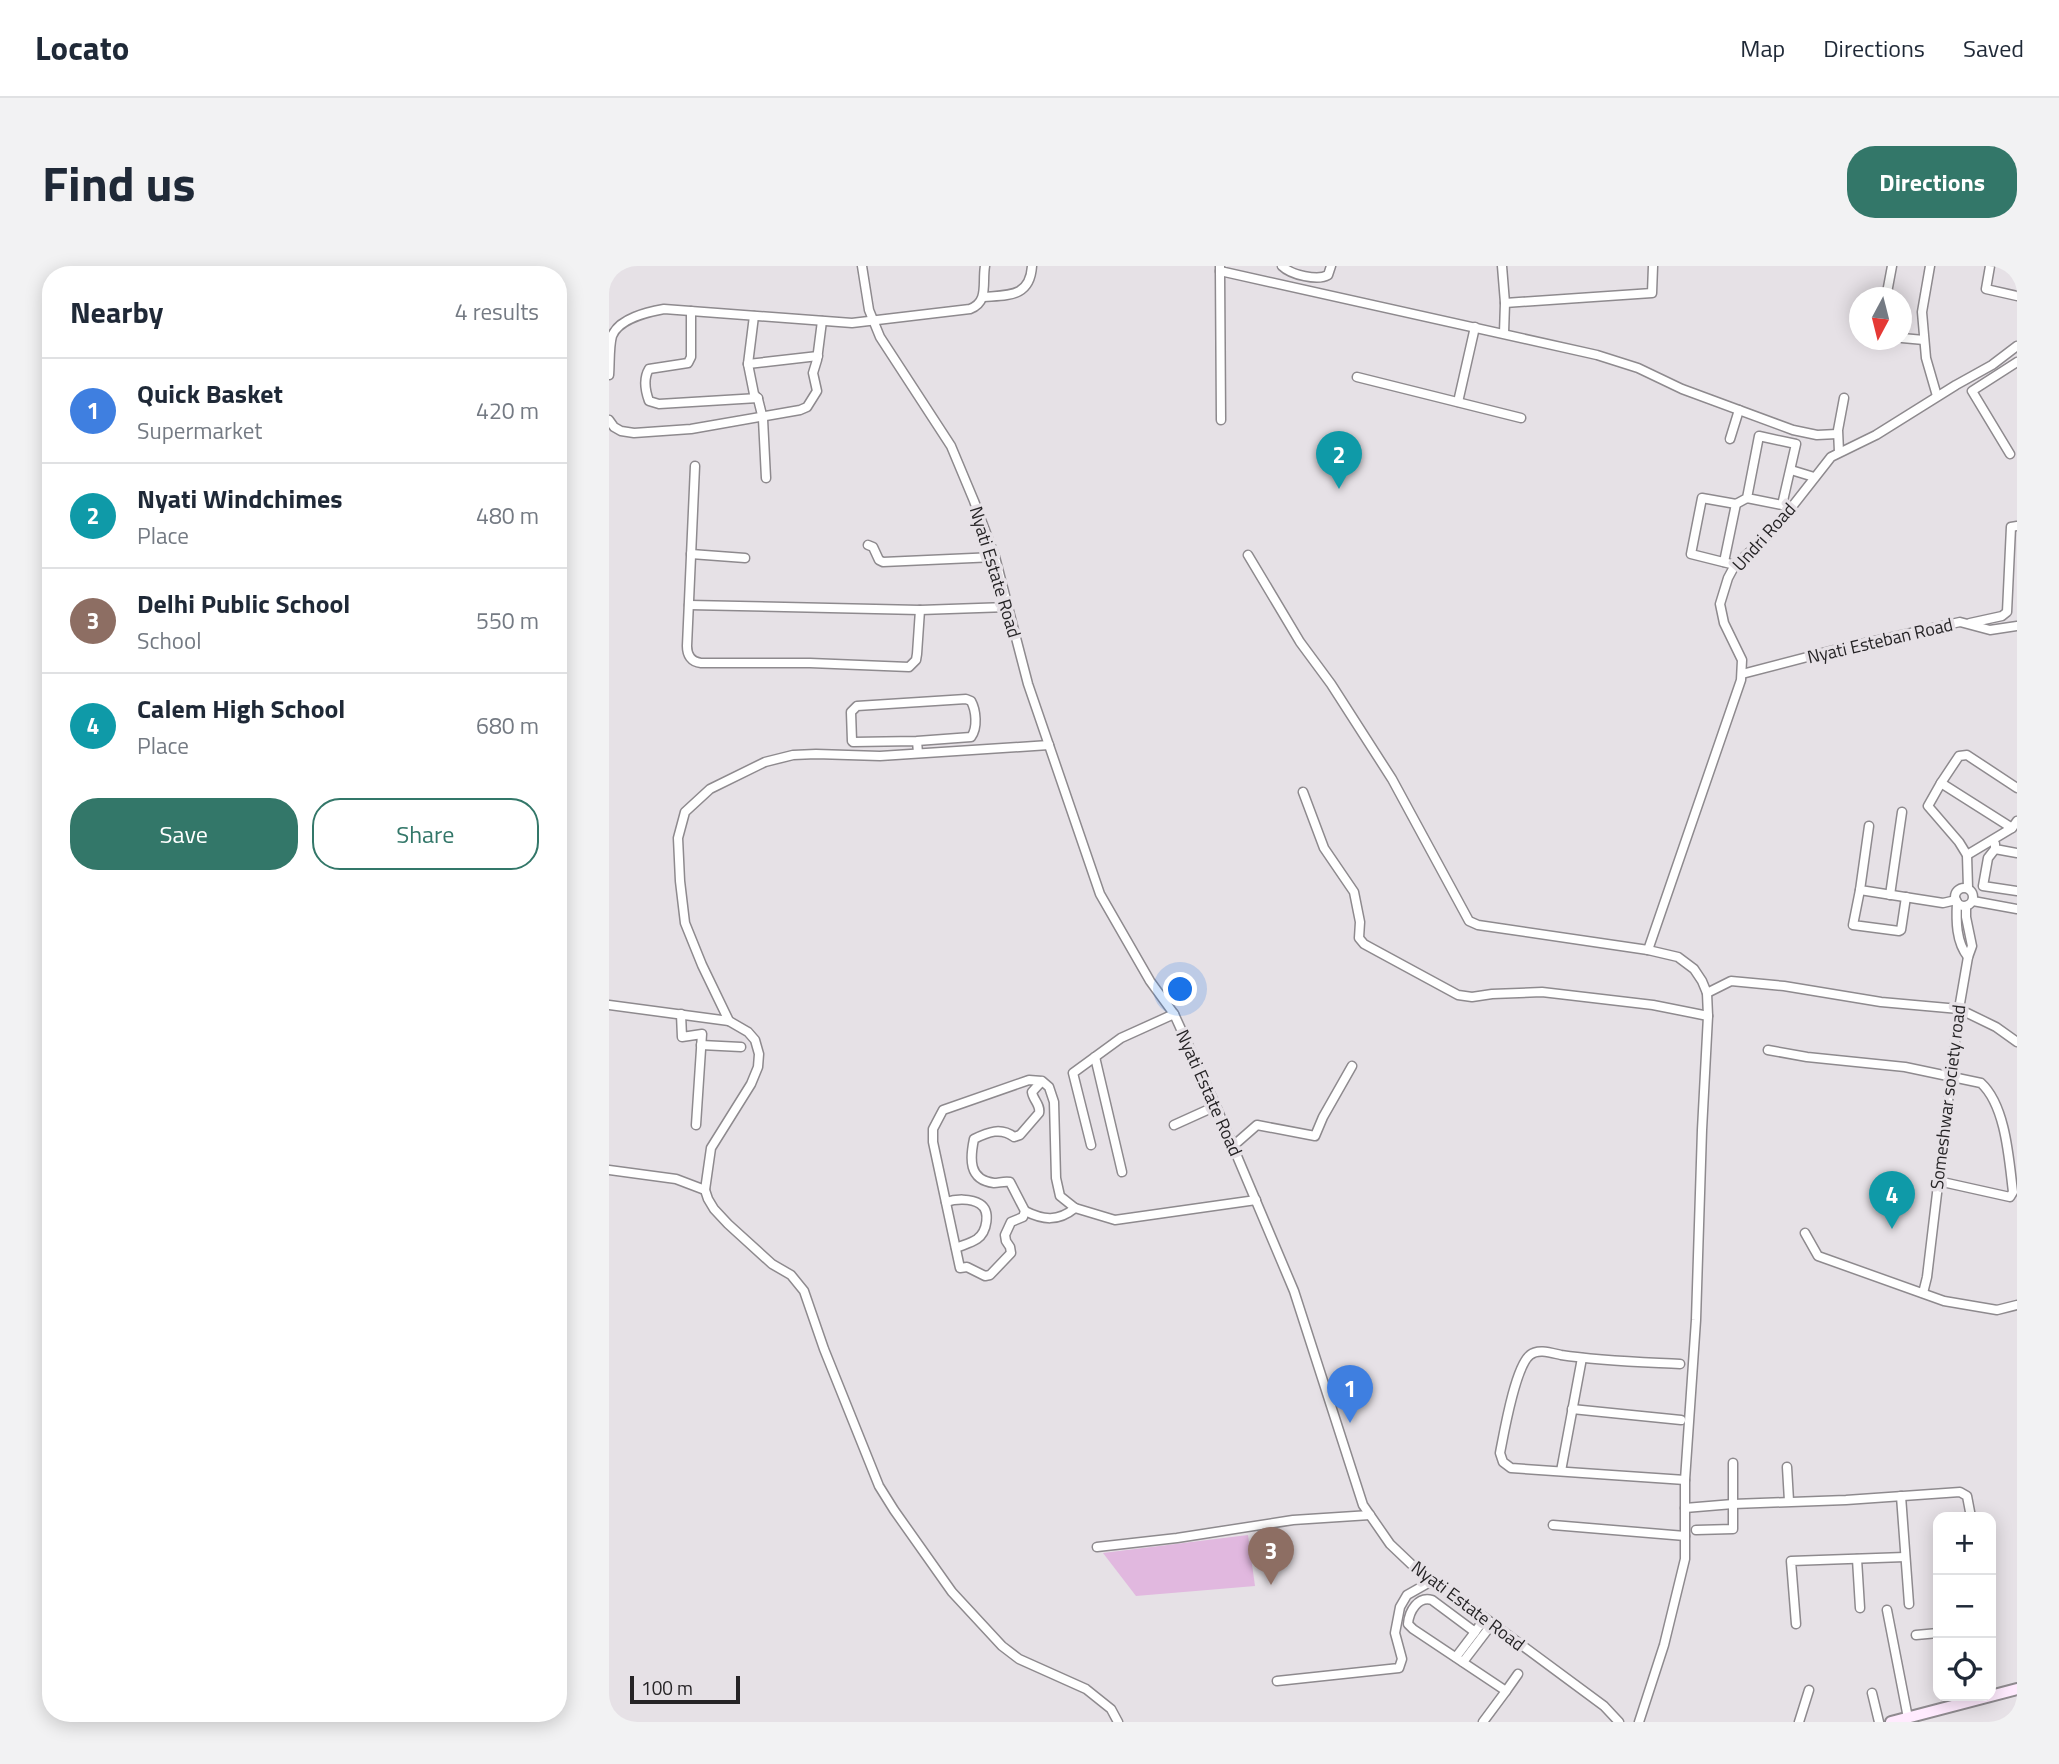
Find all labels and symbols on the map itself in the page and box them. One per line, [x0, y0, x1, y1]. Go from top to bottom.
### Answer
north arrow [1849, 287, 1912, 350]
pin: 2 [1316, 431, 1362, 489]
street label: Undri Road [1726, 496, 1802, 577]
street label: Nyati Estate Road [963, 503, 1028, 641]
street label: Nyati Esteban Road [1804, 611, 1955, 670]
your location [1163, 972, 1197, 1006]
street label: Someshwar society road [1923, 1003, 1972, 1191]
street label: Nyati Estate Road [1169, 1025, 1249, 1160]
pin: 4 [1869, 1171, 1915, 1229]
pin: 1 [1327, 1365, 1373, 1423]
pin: 3 [1248, 1527, 1294, 1585]
street label: Nyati Estate Road [1406, 1554, 1531, 1657]
scale bar [630, 1673, 740, 1705]

